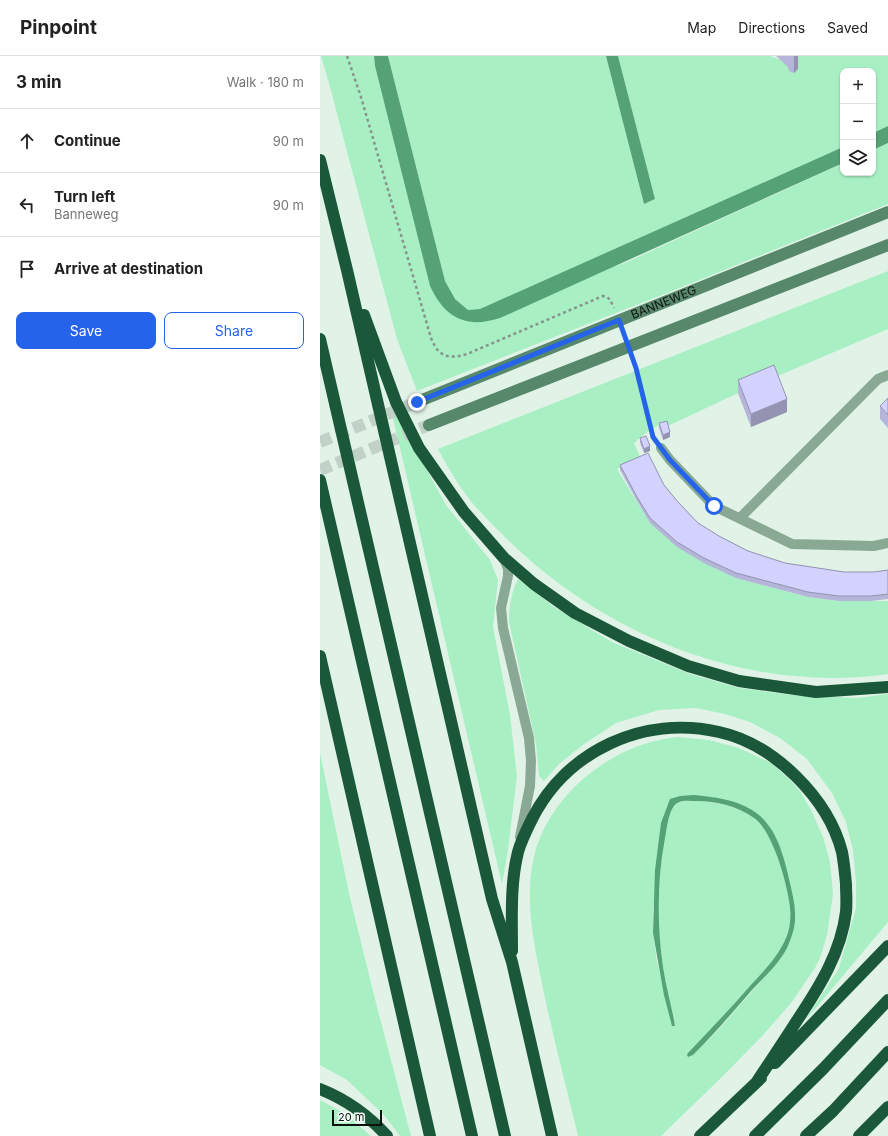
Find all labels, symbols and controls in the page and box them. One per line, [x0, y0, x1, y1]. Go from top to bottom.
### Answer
text: Pinpoint [20, 16, 97, 39]
text: Map [687, 19, 716, 36]
text: Directions [738, 19, 805, 36]
text: Saved [827, 19, 868, 36]
map controls [840, 68, 876, 176]
button: + [840, 68, 876, 104]
text: 3 min [16, 72, 62, 92]
text: Walk · 180 m [227, 74, 304, 90]
button: − [840, 104, 876, 140]
icon: ahead [16, 130, 38, 152]
text: Continue [54, 131, 121, 150]
text: 90 m [273, 133, 304, 149]
button: layers [840, 140, 876, 176]
text: Turn left [54, 187, 115, 206]
icon: left [16, 194, 38, 216]
text: 90 m [273, 197, 304, 213]
text: Banneweg [54, 206, 118, 222]
icon: arrive [16, 258, 38, 280]
text: Arrive at destination [54, 259, 203, 278]
street label: BANNEWEG [628, 282, 699, 322]
button: Save [16, 312, 156, 349]
button: Share [164, 312, 304, 349]
route end [408, 393, 426, 411]
route start [705, 497, 723, 515]
scale bar [332, 1108, 382, 1127]
text: 20 m [338, 1110, 364, 1124]

